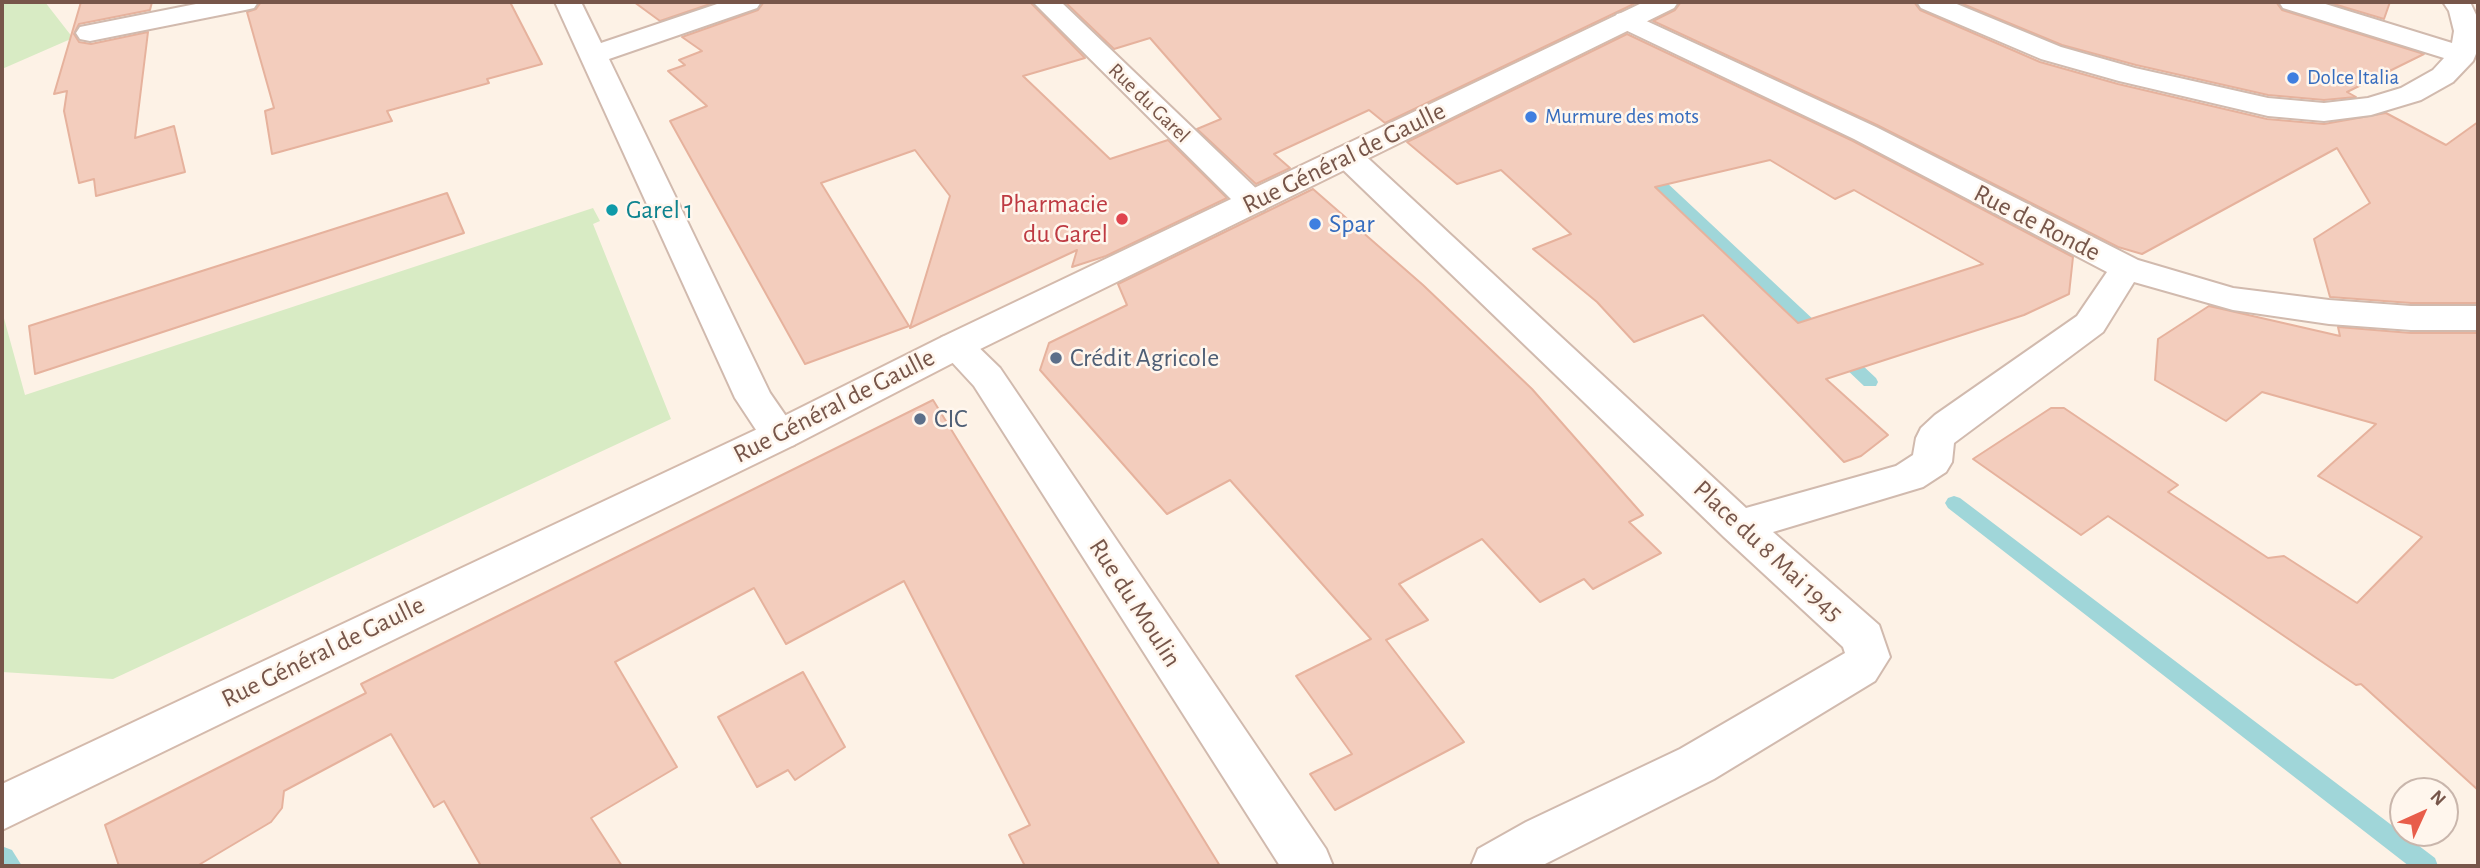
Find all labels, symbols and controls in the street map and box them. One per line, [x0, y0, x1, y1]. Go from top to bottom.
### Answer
street label: Rue du Garel [1103, 58, 1195, 148]
place label: Dolce Italia [2307, 65, 2399, 91]
marker: Dolce Italia [2285, 70, 2301, 86]
street label: Rue Général de Gaulle [1237, 95, 1451, 221]
place label: Murmure des mots [1545, 104, 1699, 130]
marker: Murmure des mots [1523, 109, 1539, 125]
street label: Rue de Ronde [1968, 178, 2106, 268]
place label: Pharmacie du Garel [1000, 188, 1108, 249]
place label: Garel 1 [626, 194, 693, 226]
marker: Garel 1 [604, 202, 620, 218]
place label: Spar [1329, 208, 1375, 240]
marker: Pharmacie du Garel [1114, 211, 1130, 227]
marker: Spar [1307, 216, 1323, 232]
street label: Rue Général de Gaulle [728, 342, 940, 470]
place label: Crédit Agricole [1070, 342, 1219, 374]
marker: Crédit Agricole [1048, 350, 1064, 366]
place label: CIC [934, 403, 968, 435]
marker: CIC [912, 411, 928, 427]
street label: Place du 8 Mai 1945 [1687, 474, 1849, 628]
street label: Rue du Moulin [1082, 533, 1188, 673]
street label: Rue Général de Gaulle [216, 589, 430, 715]
north arrow [2389, 777, 2459, 847]
text: N [2426, 787, 2449, 810]

